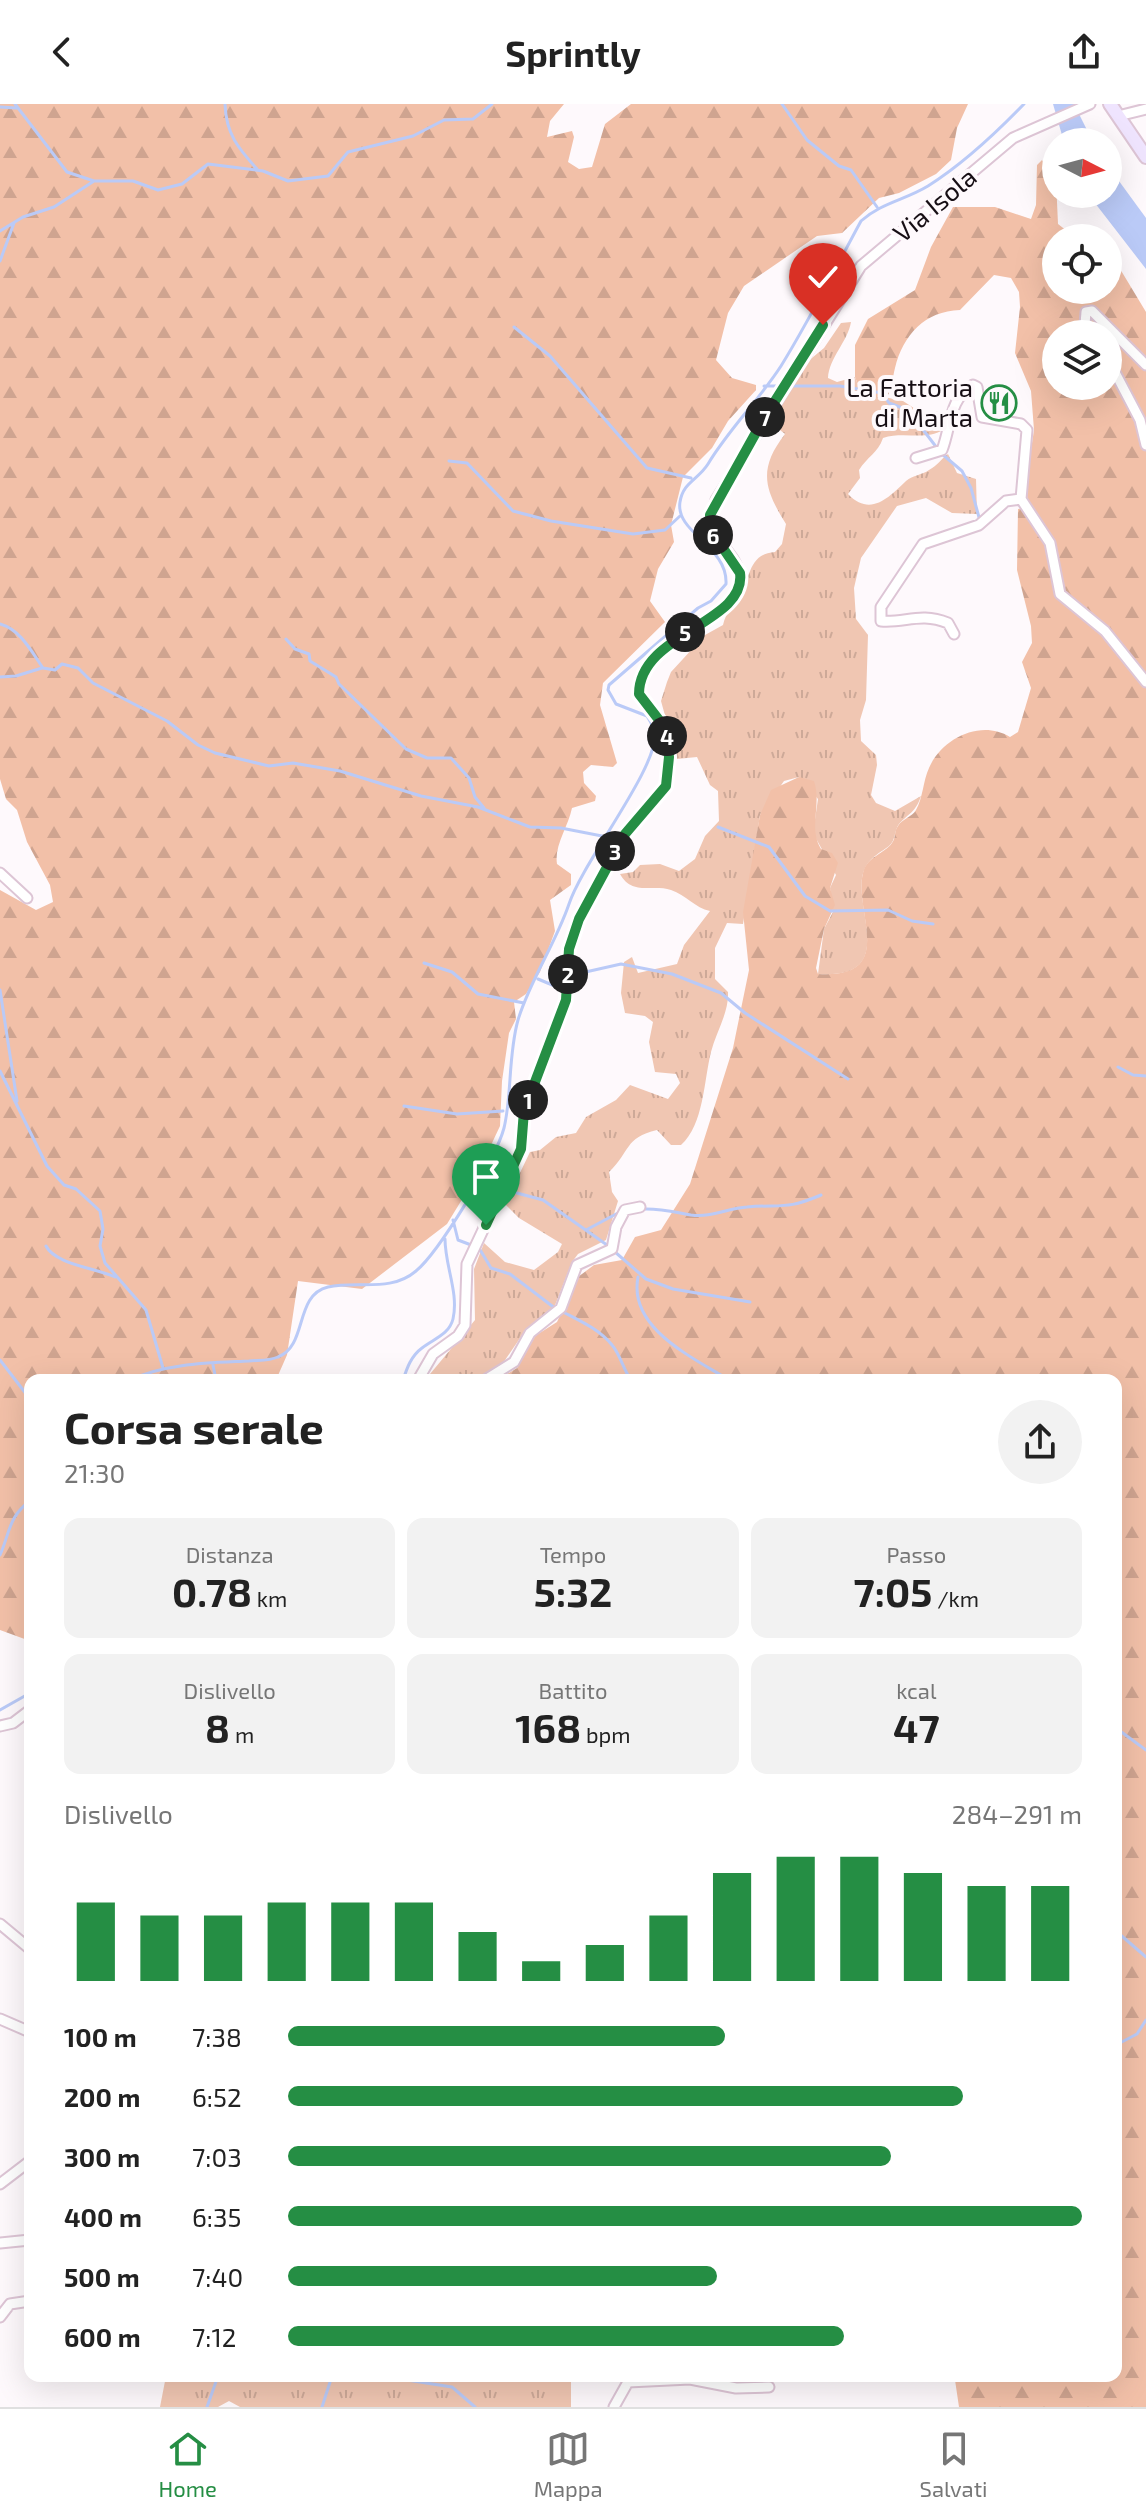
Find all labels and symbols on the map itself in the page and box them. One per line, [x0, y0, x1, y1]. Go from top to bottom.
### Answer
north arrow [1042, 128, 1122, 208]
street label: Via Isola [886, 160, 982, 248]
pin [789, 243, 857, 325]
place label: La Fattoria di Marta [846, 371, 973, 432]
restaurant icon: La Fattoria di Marta [980, 384, 1018, 422]
pin: 7 [745, 397, 785, 437]
pin: 6 [693, 515, 733, 555]
pin: 5 [665, 612, 705, 652]
pin: 4 [647, 716, 687, 756]
pin: 3 [595, 831, 635, 871]
pin: 2 [548, 954, 588, 994]
pin: 1 [508, 1080, 548, 1120]
pin [452, 1143, 520, 1225]

